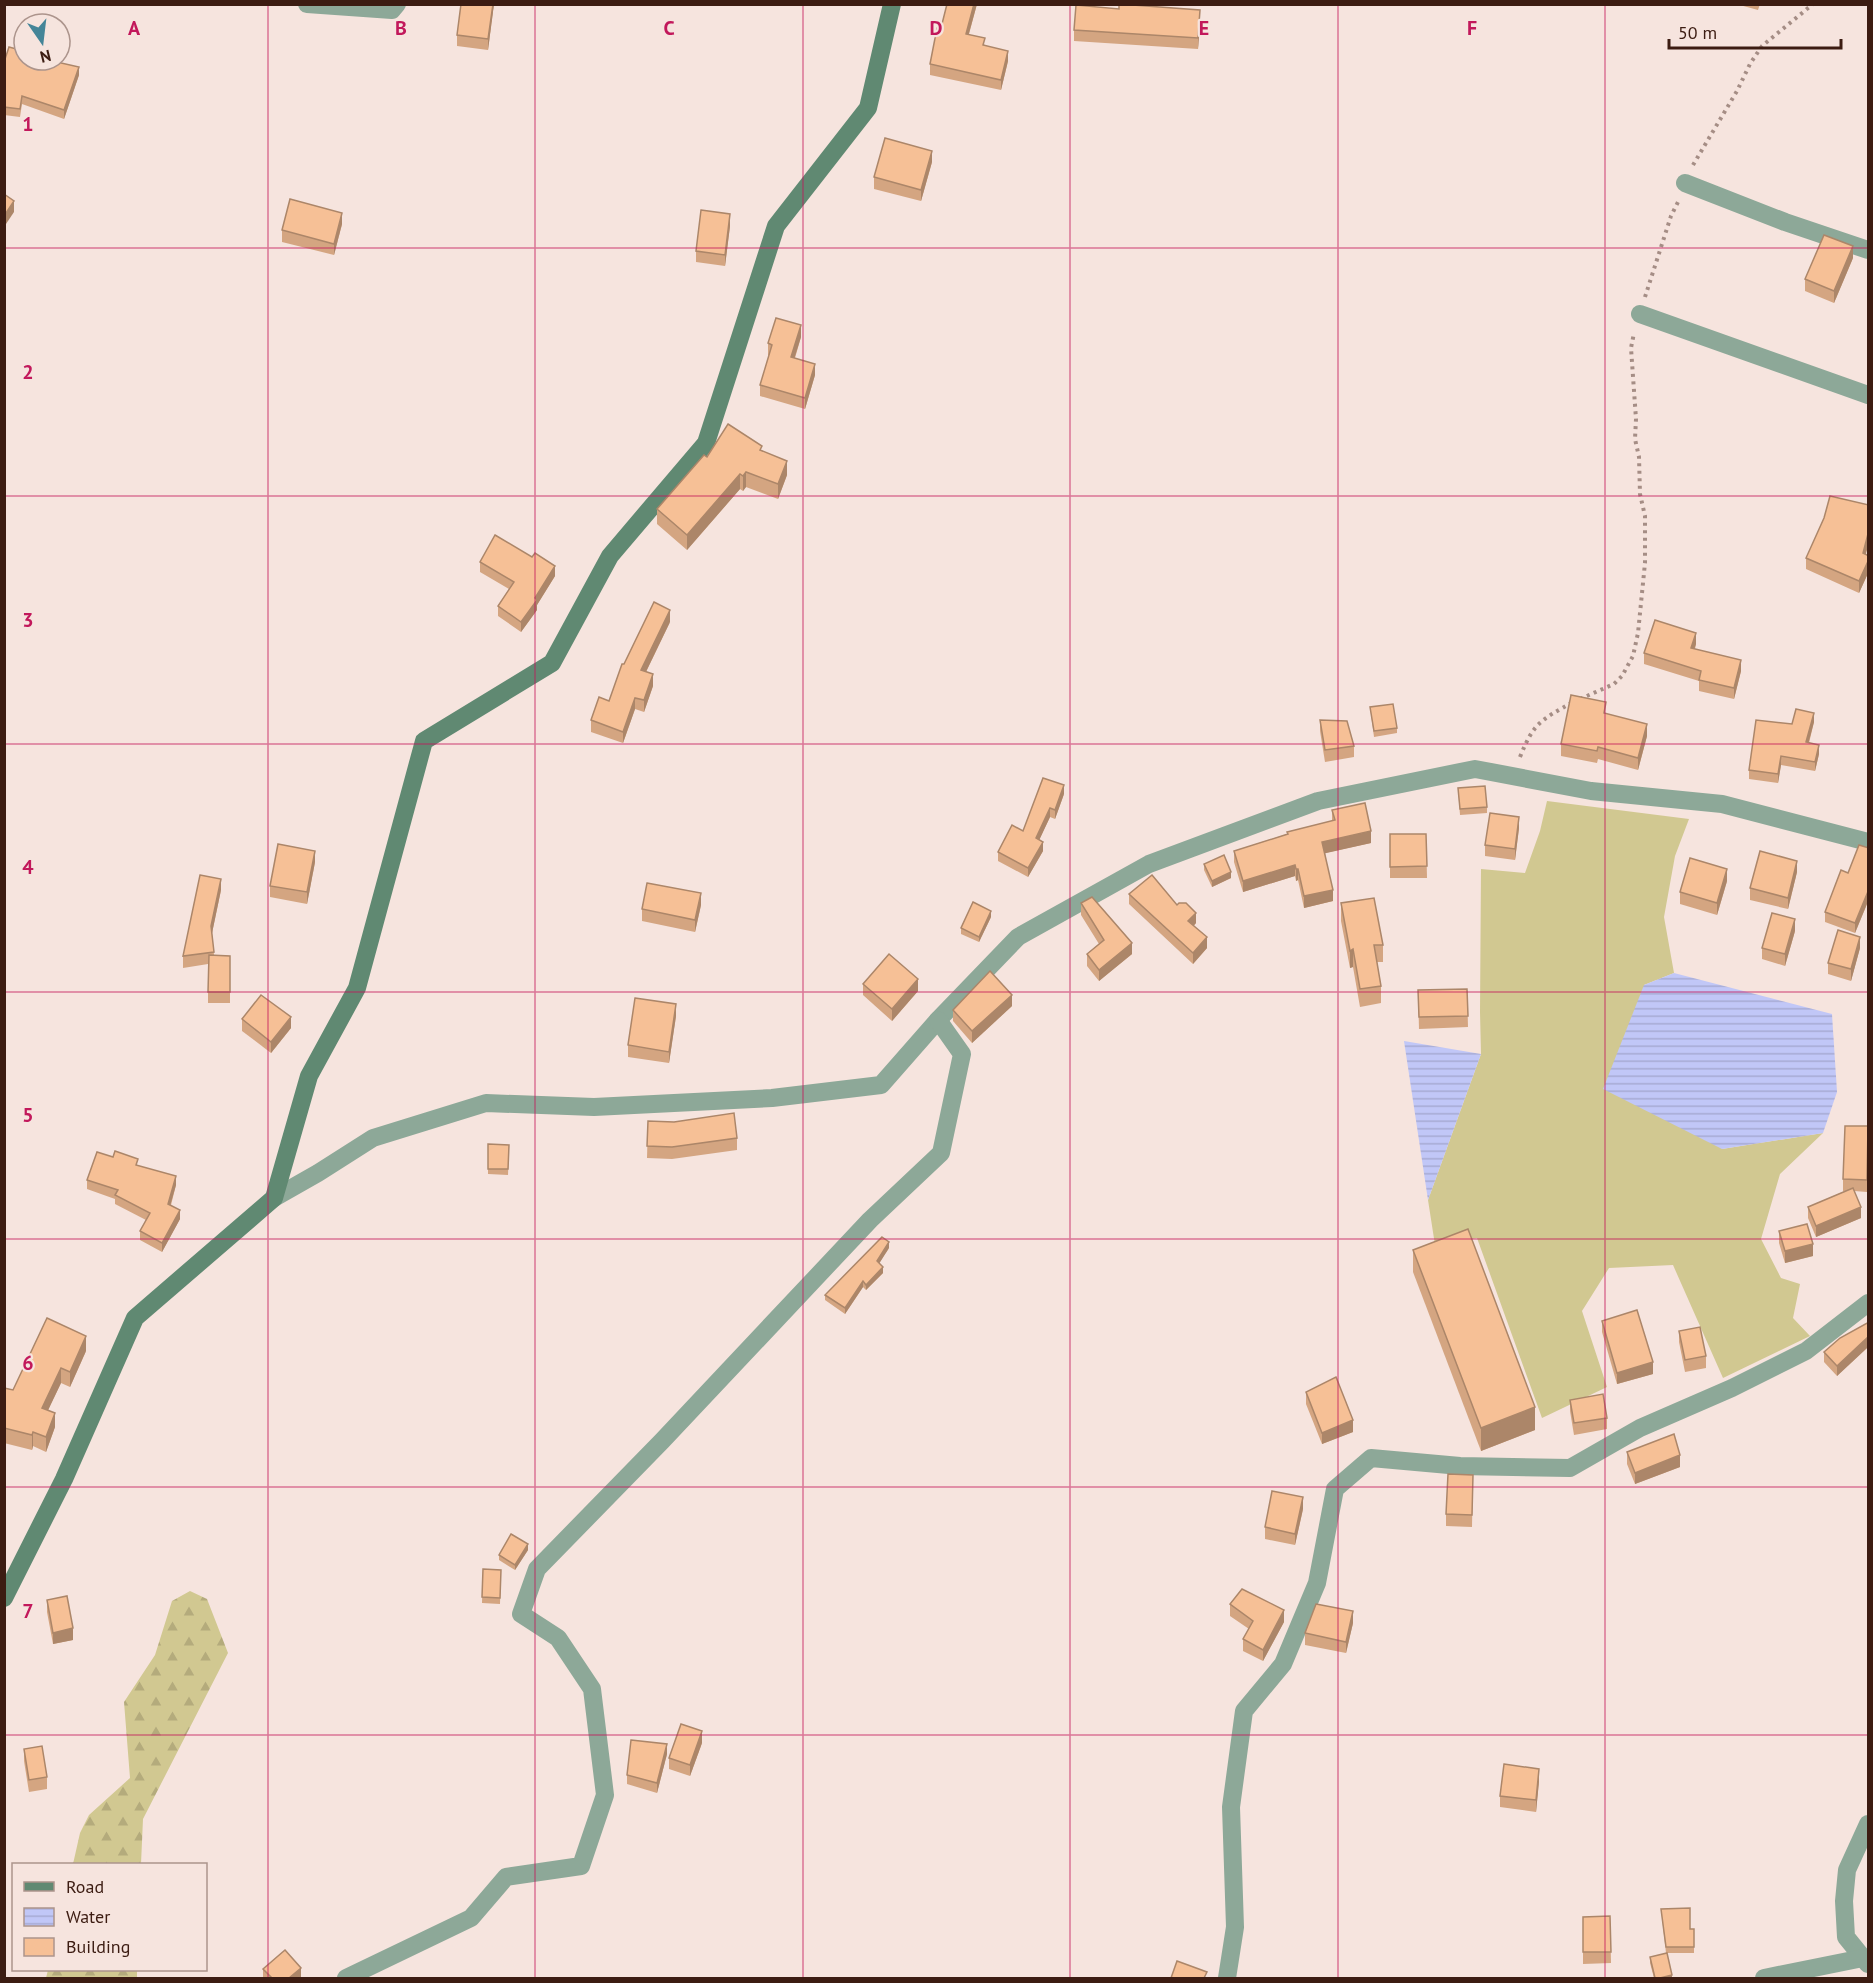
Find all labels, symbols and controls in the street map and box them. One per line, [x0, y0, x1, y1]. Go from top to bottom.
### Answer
north arrow [12, 12, 72, 72]
scale bar [1669, 12, 1842, 50]
text: A [128, 15, 141, 41]
text: B [395, 15, 407, 41]
text: C [663, 15, 675, 41]
text: D [930, 15, 943, 41]
text: E [1199, 15, 1209, 41]
text: F [1467, 15, 1477, 41]
text: 50 m [1678, 21, 1717, 44]
text: N [38, 46, 53, 68]
text: 1 [22, 111, 34, 137]
text: 2 [22, 359, 34, 385]
text: 3 [22, 607, 34, 633]
text: 4 [22, 854, 34, 880]
text: 5 [22, 1102, 34, 1128]
text: 6 [22, 1350, 34, 1376]
text: 7 [22, 1598, 34, 1624]
legend [12, 1863, 207, 1971]
text: Road [66, 1875, 104, 1898]
text: Water [66, 1905, 110, 1928]
text: Building [66, 1935, 130, 1958]

